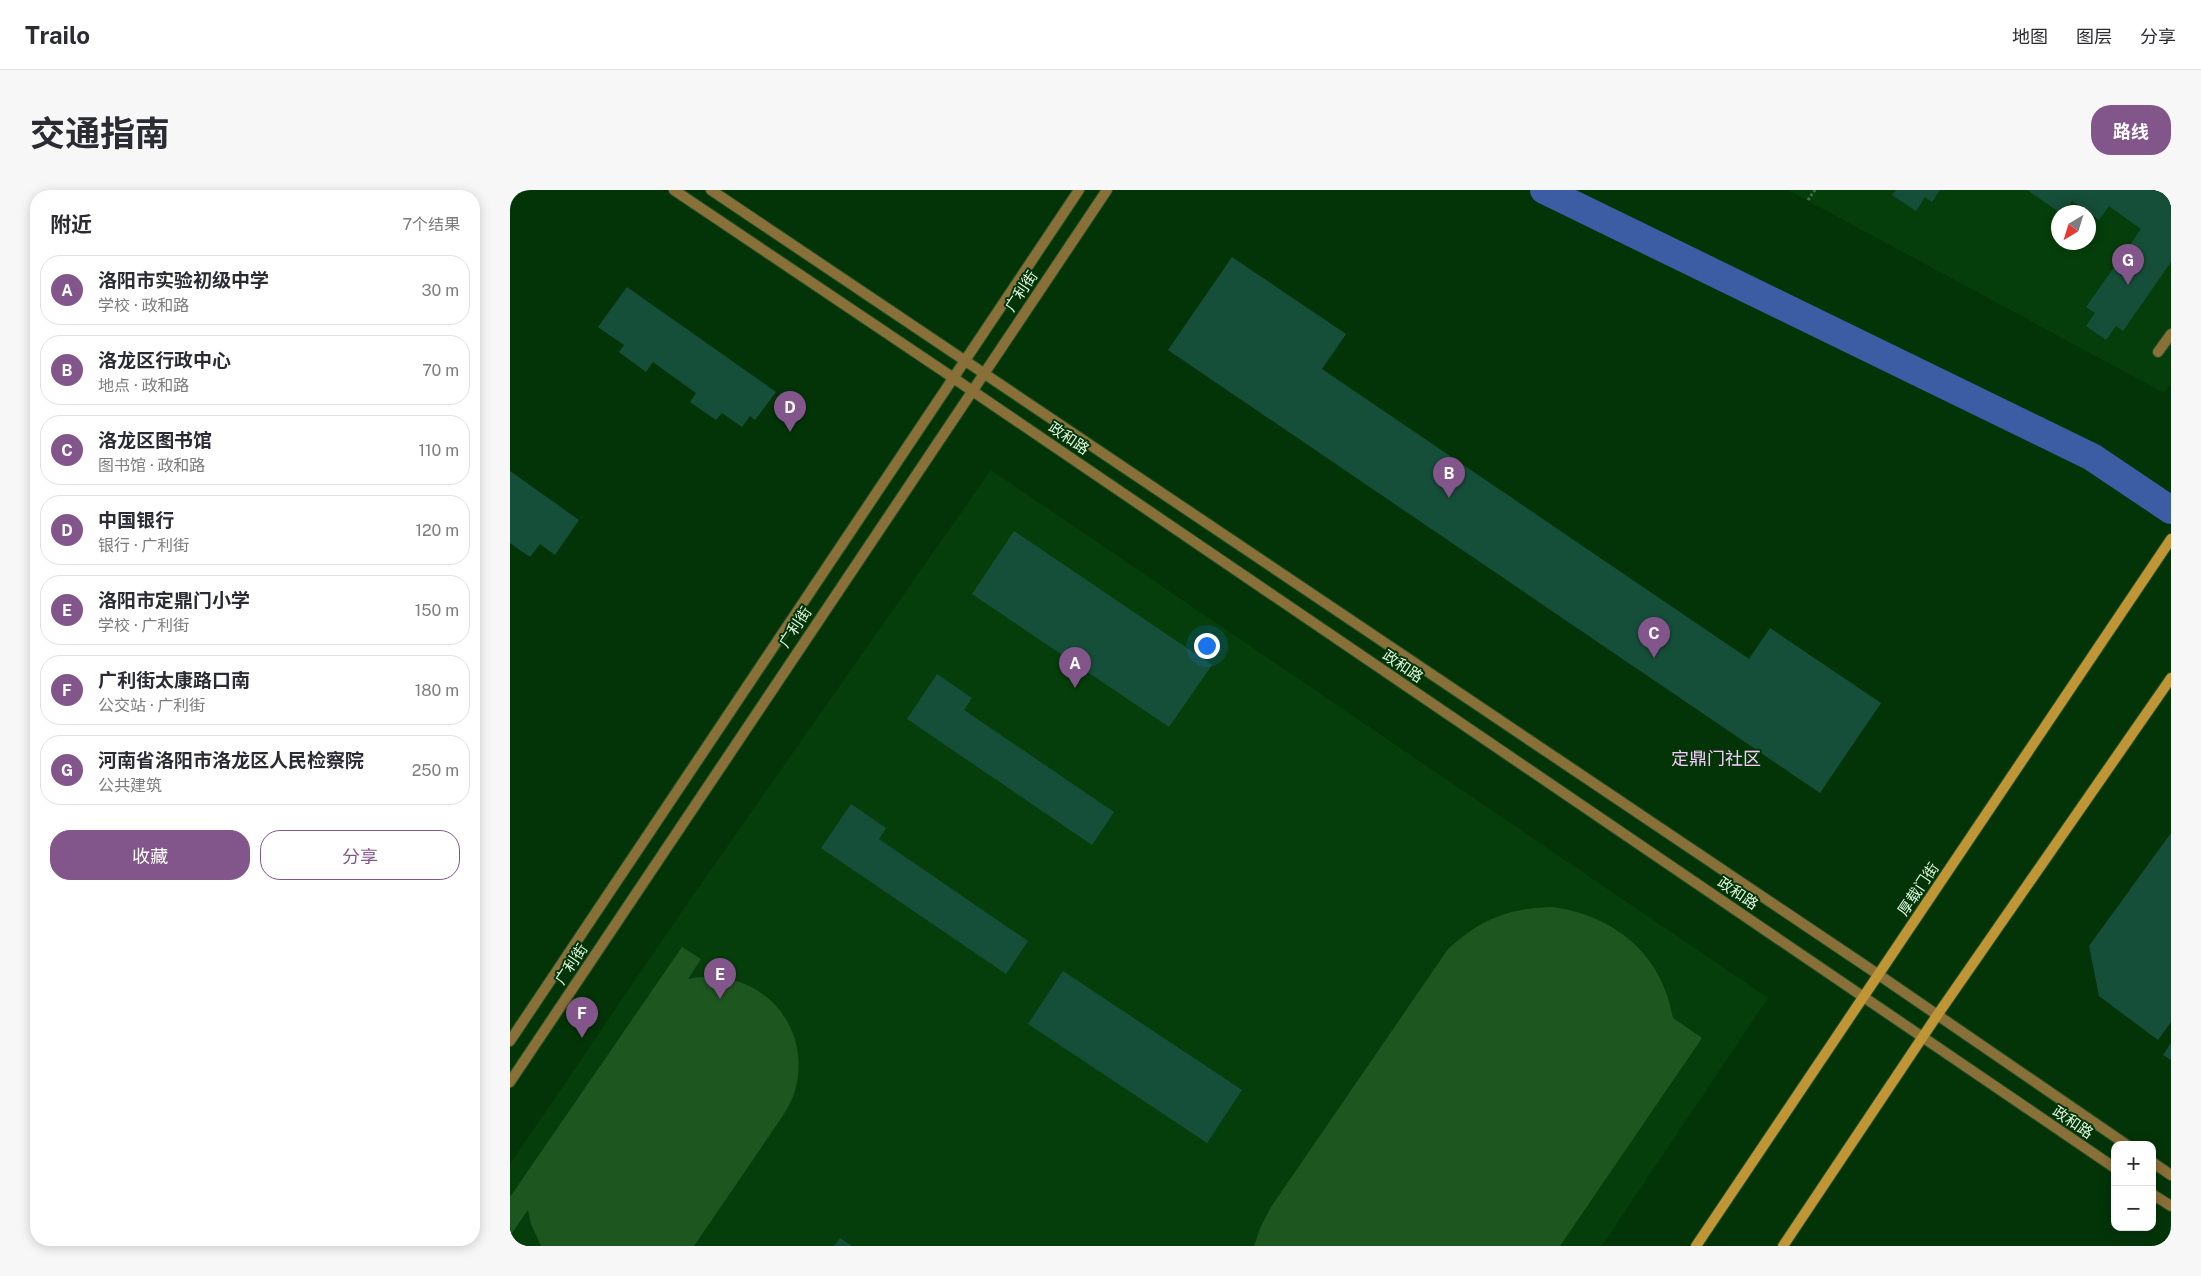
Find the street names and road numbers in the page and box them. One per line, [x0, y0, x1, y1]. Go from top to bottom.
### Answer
street label: 广利街 [1001, 268, 1041, 314]
street label: 政和路 [1046, 418, 1092, 458]
street label: 广利街 [775, 604, 815, 650]
street label: 政和路 [1380, 646, 1426, 686]
street label: 厚载门街 [1894, 859, 1942, 919]
street label: 政和路 [1715, 873, 1761, 913]
street label: 广利街 [551, 941, 591, 987]
street label: 政和路 [2050, 1102, 2096, 1142]

